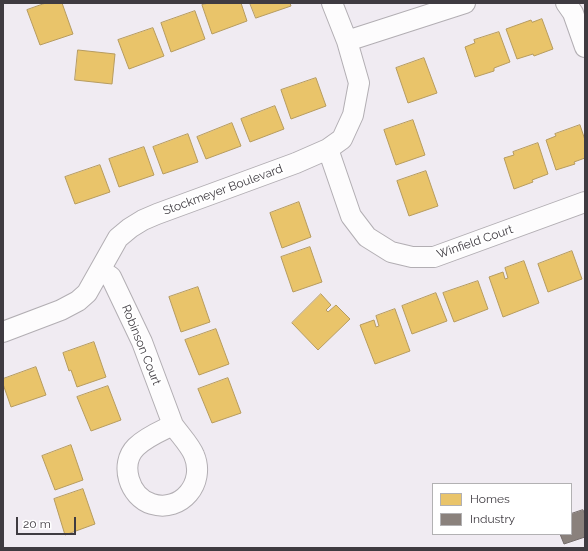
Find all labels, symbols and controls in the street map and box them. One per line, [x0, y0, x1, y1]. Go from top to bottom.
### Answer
street label: Stockmeyer Boulevard [161, 162, 285, 218]
street label: Winfield Court [435, 222, 515, 262]
street label: Robinson Court [118, 303, 164, 387]
legend [432, 483, 572, 535]
text: Homes [470, 492, 510, 506]
scale bar [18, 509, 78, 535]
text: Industry [470, 512, 515, 526]
text: 20 m [23, 517, 51, 531]

